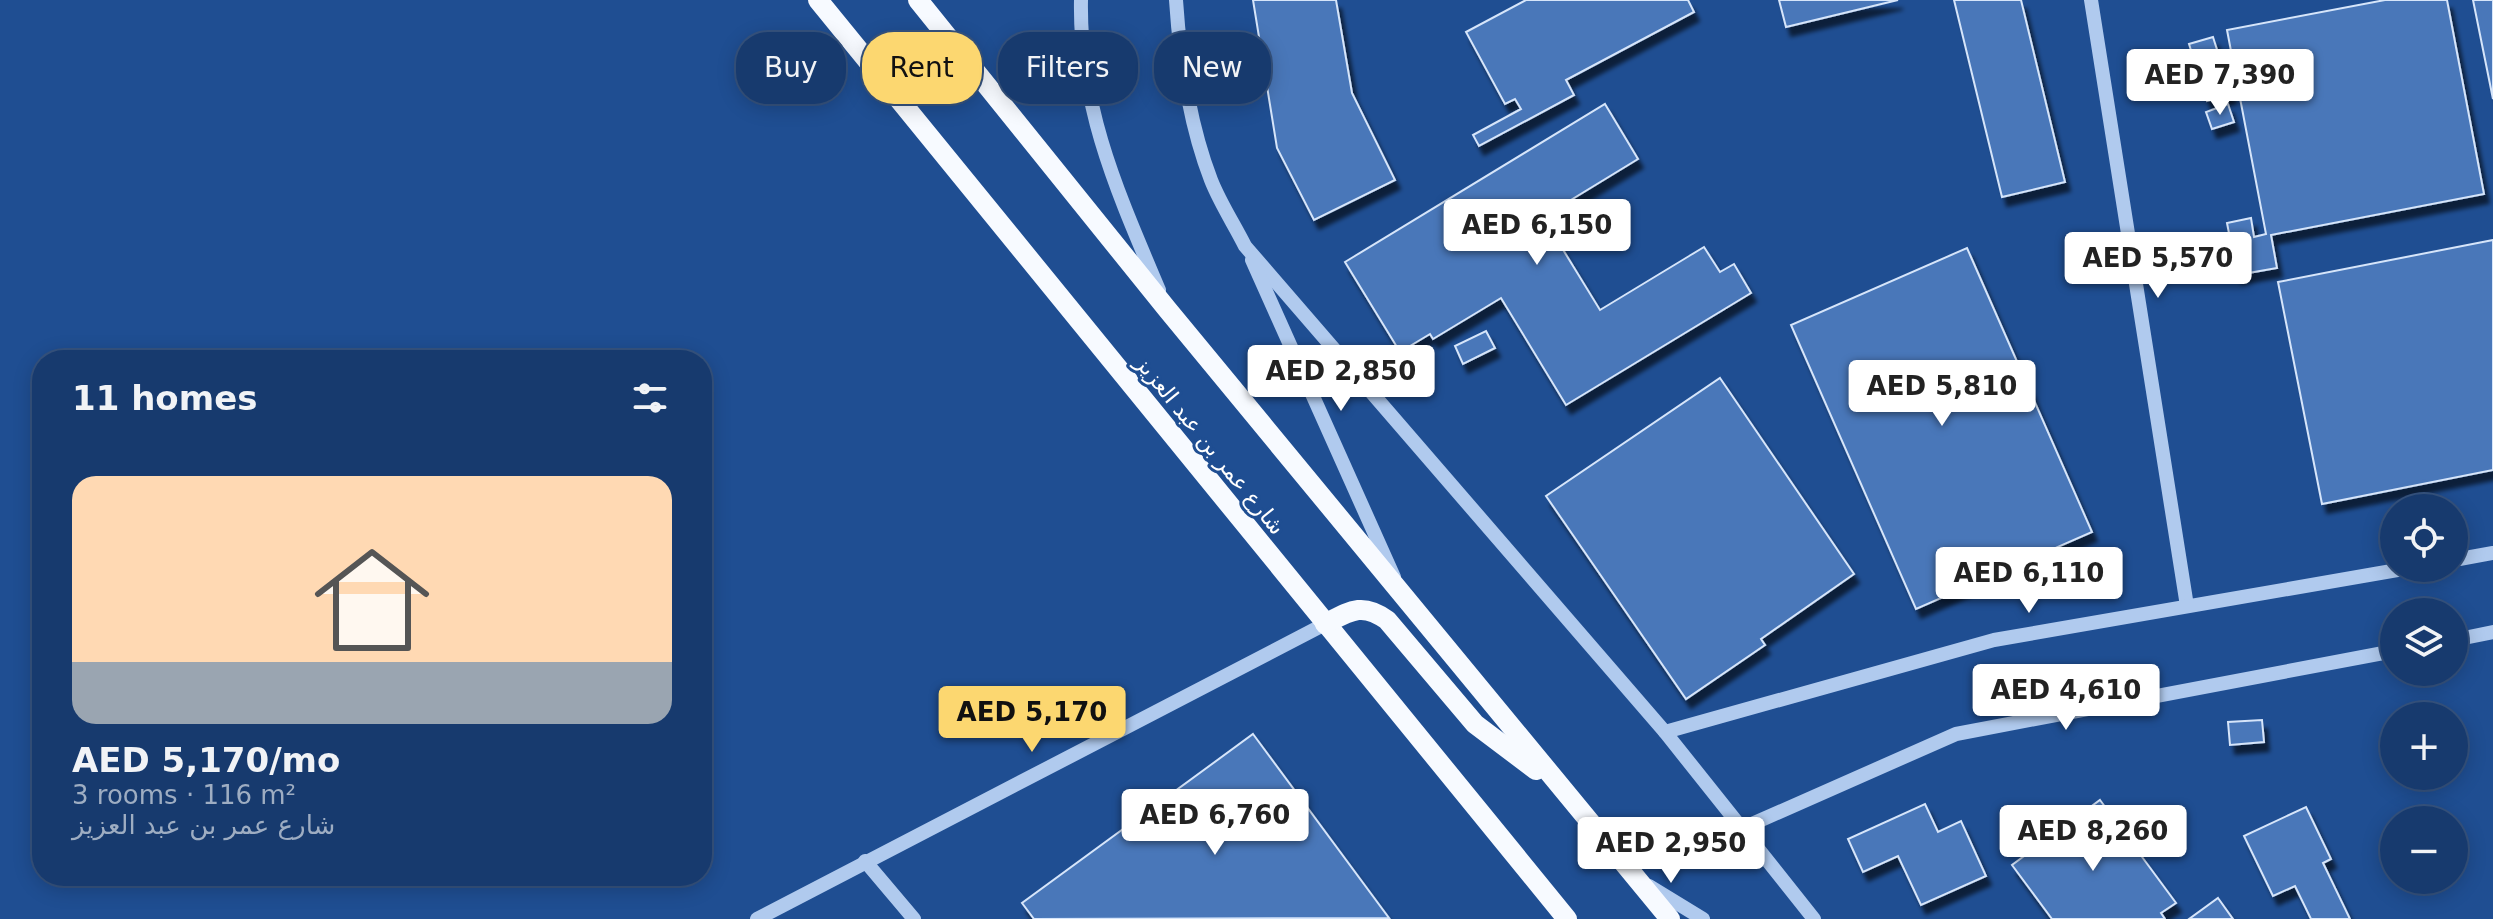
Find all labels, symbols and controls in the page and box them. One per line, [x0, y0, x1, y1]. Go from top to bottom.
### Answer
chip: Buy [736, 32, 846, 104]
chip: Rent [862, 32, 982, 104]
chip: Filters [998, 32, 1138, 104]
chip: New [1154, 32, 1271, 104]
pin: AED 7,390 [2128, 49, 2312, 117]
text: AED 7,390 [2145, 60, 2295, 90]
pin: AED 6,150 [1445, 199, 1629, 267]
text: AED 6,150 [1462, 210, 1612, 240]
pin: AED 5,570 [2066, 232, 2250, 300]
text: AED 5,570 [2083, 243, 2233, 273]
pin: AED 2,850 [1249, 345, 1433, 413]
street label: شارع عمر بن عبد العزيز [1130, 350, 1290, 539]
text: AED 2,850 [1266, 356, 1416, 386]
pin: AED 5,810 [1850, 360, 2034, 428]
text: AED 5,810 [1867, 371, 2017, 401]
icon: filters [628, 376, 672, 420]
text: 11 homes [72, 378, 257, 418]
map controls [2380, 494, 2468, 894]
button: locate [2380, 494, 2468, 582]
icon: home [300, 528, 444, 672]
pin: AED 6,110 [1937, 547, 2121, 615]
text: AED 6,110 [1954, 558, 2104, 588]
button: layers [2380, 598, 2468, 686]
pin: AED 4,610 [1974, 664, 2158, 732]
text: AED 4,610 [1991, 675, 2141, 705]
pin: AED 5,170 [940, 686, 1124, 754]
text: AED 5,170 [957, 697, 1107, 727]
button: + [2380, 702, 2468, 790]
text: AED 5,170/mo [72, 740, 340, 780]
text: 3 rooms · 116 m² [72, 780, 296, 810]
pin: AED 6,760 [1123, 789, 1307, 857]
text: AED 6,760 [1140, 800, 1290, 830]
pin: AED 8,260 [2001, 805, 2185, 873]
button: − [2380, 806, 2468, 894]
text: شارع عمر بن عبد العزيز [72, 810, 335, 840]
text: AED 8,260 [2018, 816, 2168, 846]
pin: AED 2,950 [1579, 817, 1763, 885]
text: AED 2,950 [1596, 828, 1746, 858]

